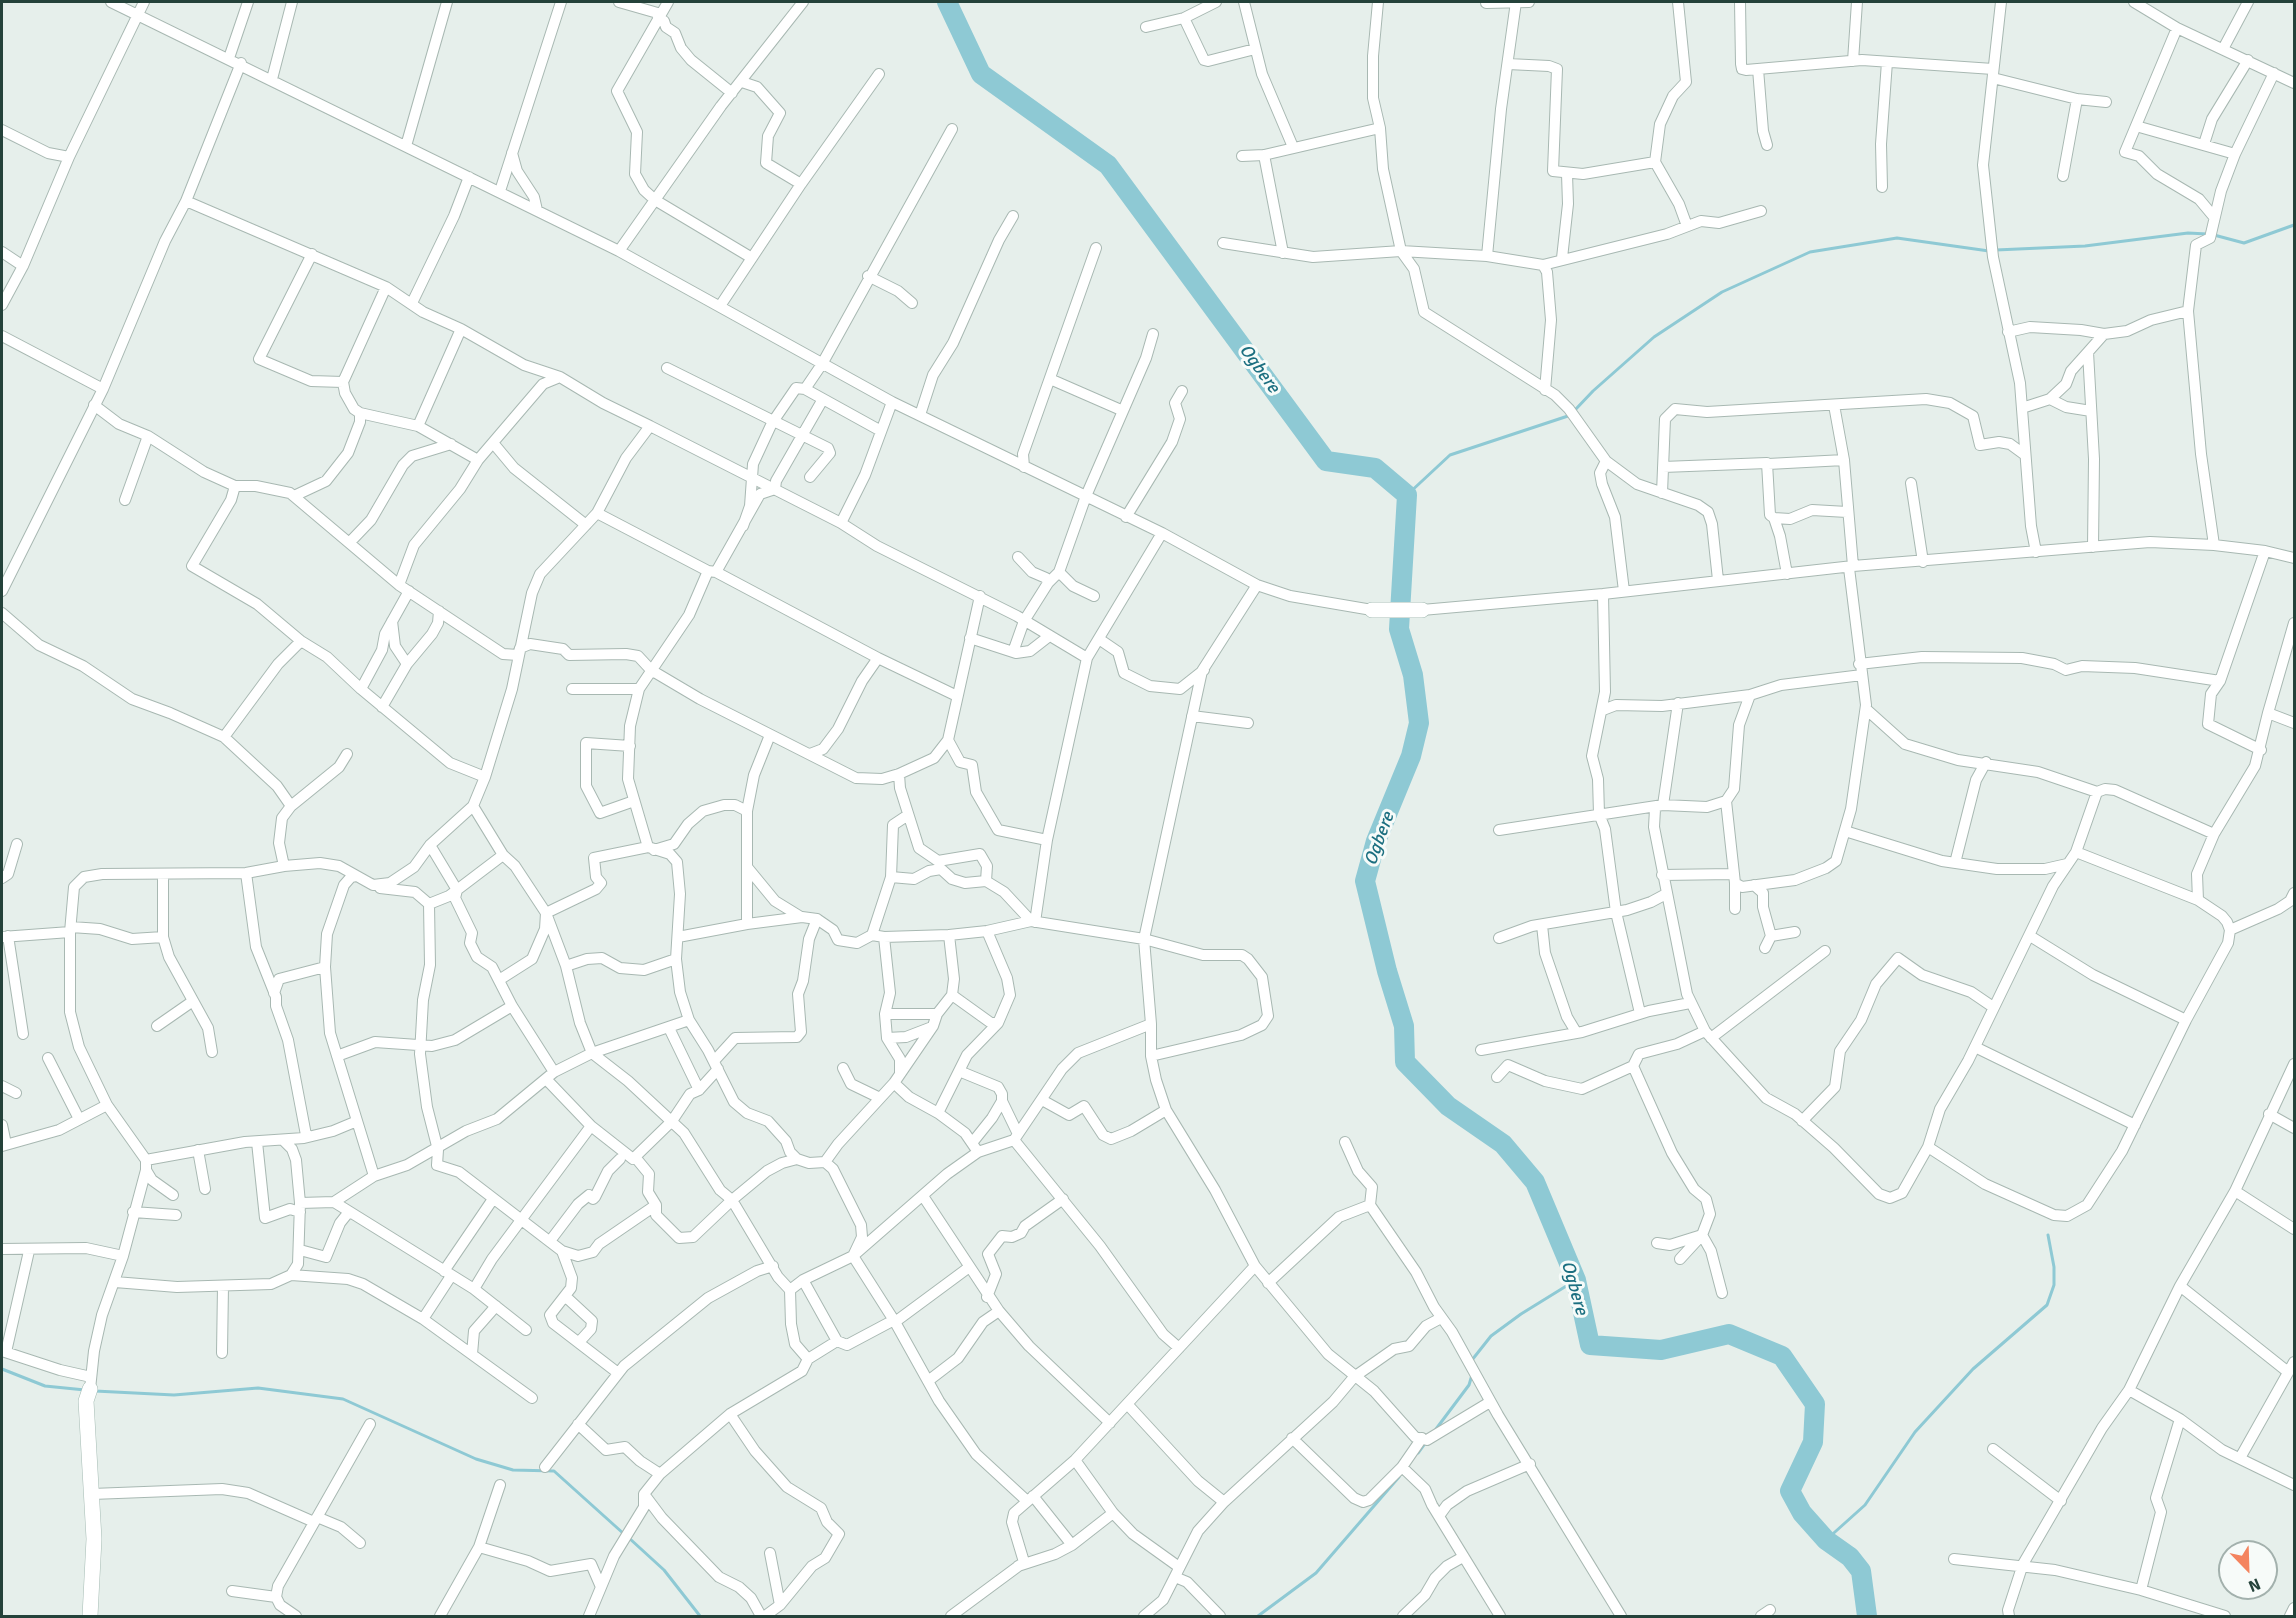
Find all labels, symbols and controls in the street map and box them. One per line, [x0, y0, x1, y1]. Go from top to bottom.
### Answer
water label: Ogbere [1234, 340, 1284, 398]
water label: Ogbere [1360, 809, 1400, 869]
water label: Ogbere [1556, 1259, 1592, 1317]
north arrow [2218, 1540, 2278, 1600]
text: N [2245, 1573, 2263, 1596]

